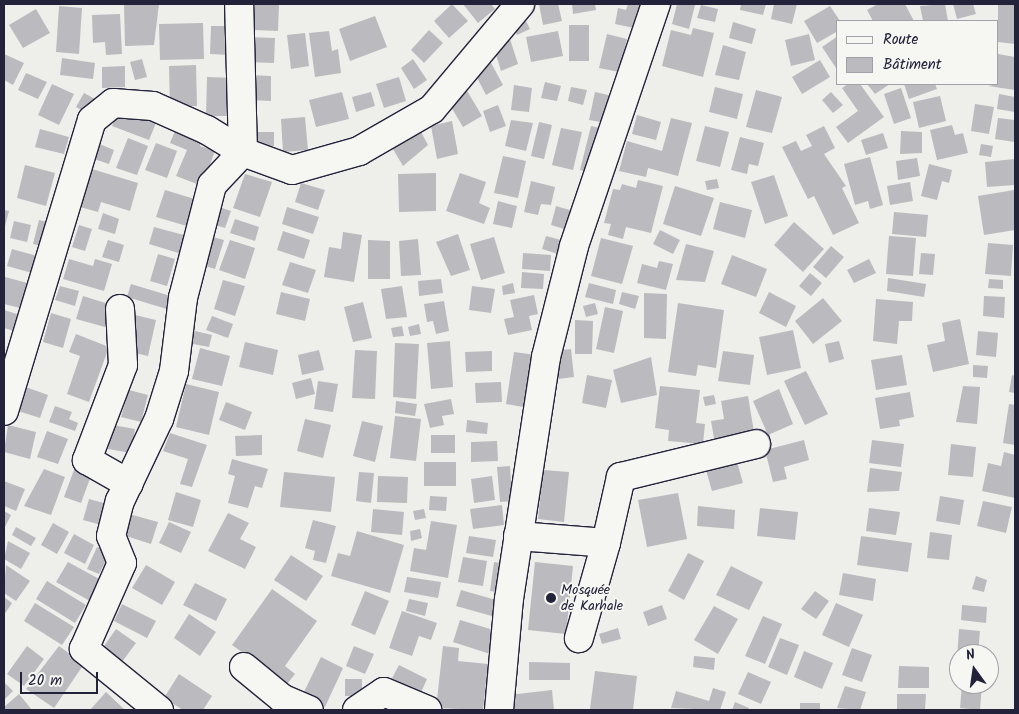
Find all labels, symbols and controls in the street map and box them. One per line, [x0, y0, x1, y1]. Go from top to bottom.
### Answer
legend [836, 20, 999, 85]
text: Route [883, 28, 918, 52]
text: Bâtiment [883, 53, 942, 77]
place label: Mosquée de Karhale [561, 582, 623, 614]
marker: Mosquée de Karhale [545, 592, 557, 604]
north arrow [949, 644, 999, 694]
text: N [964, 644, 978, 667]
scale bar [22, 662, 100, 694]
text: 20 m [28, 669, 62, 693]

